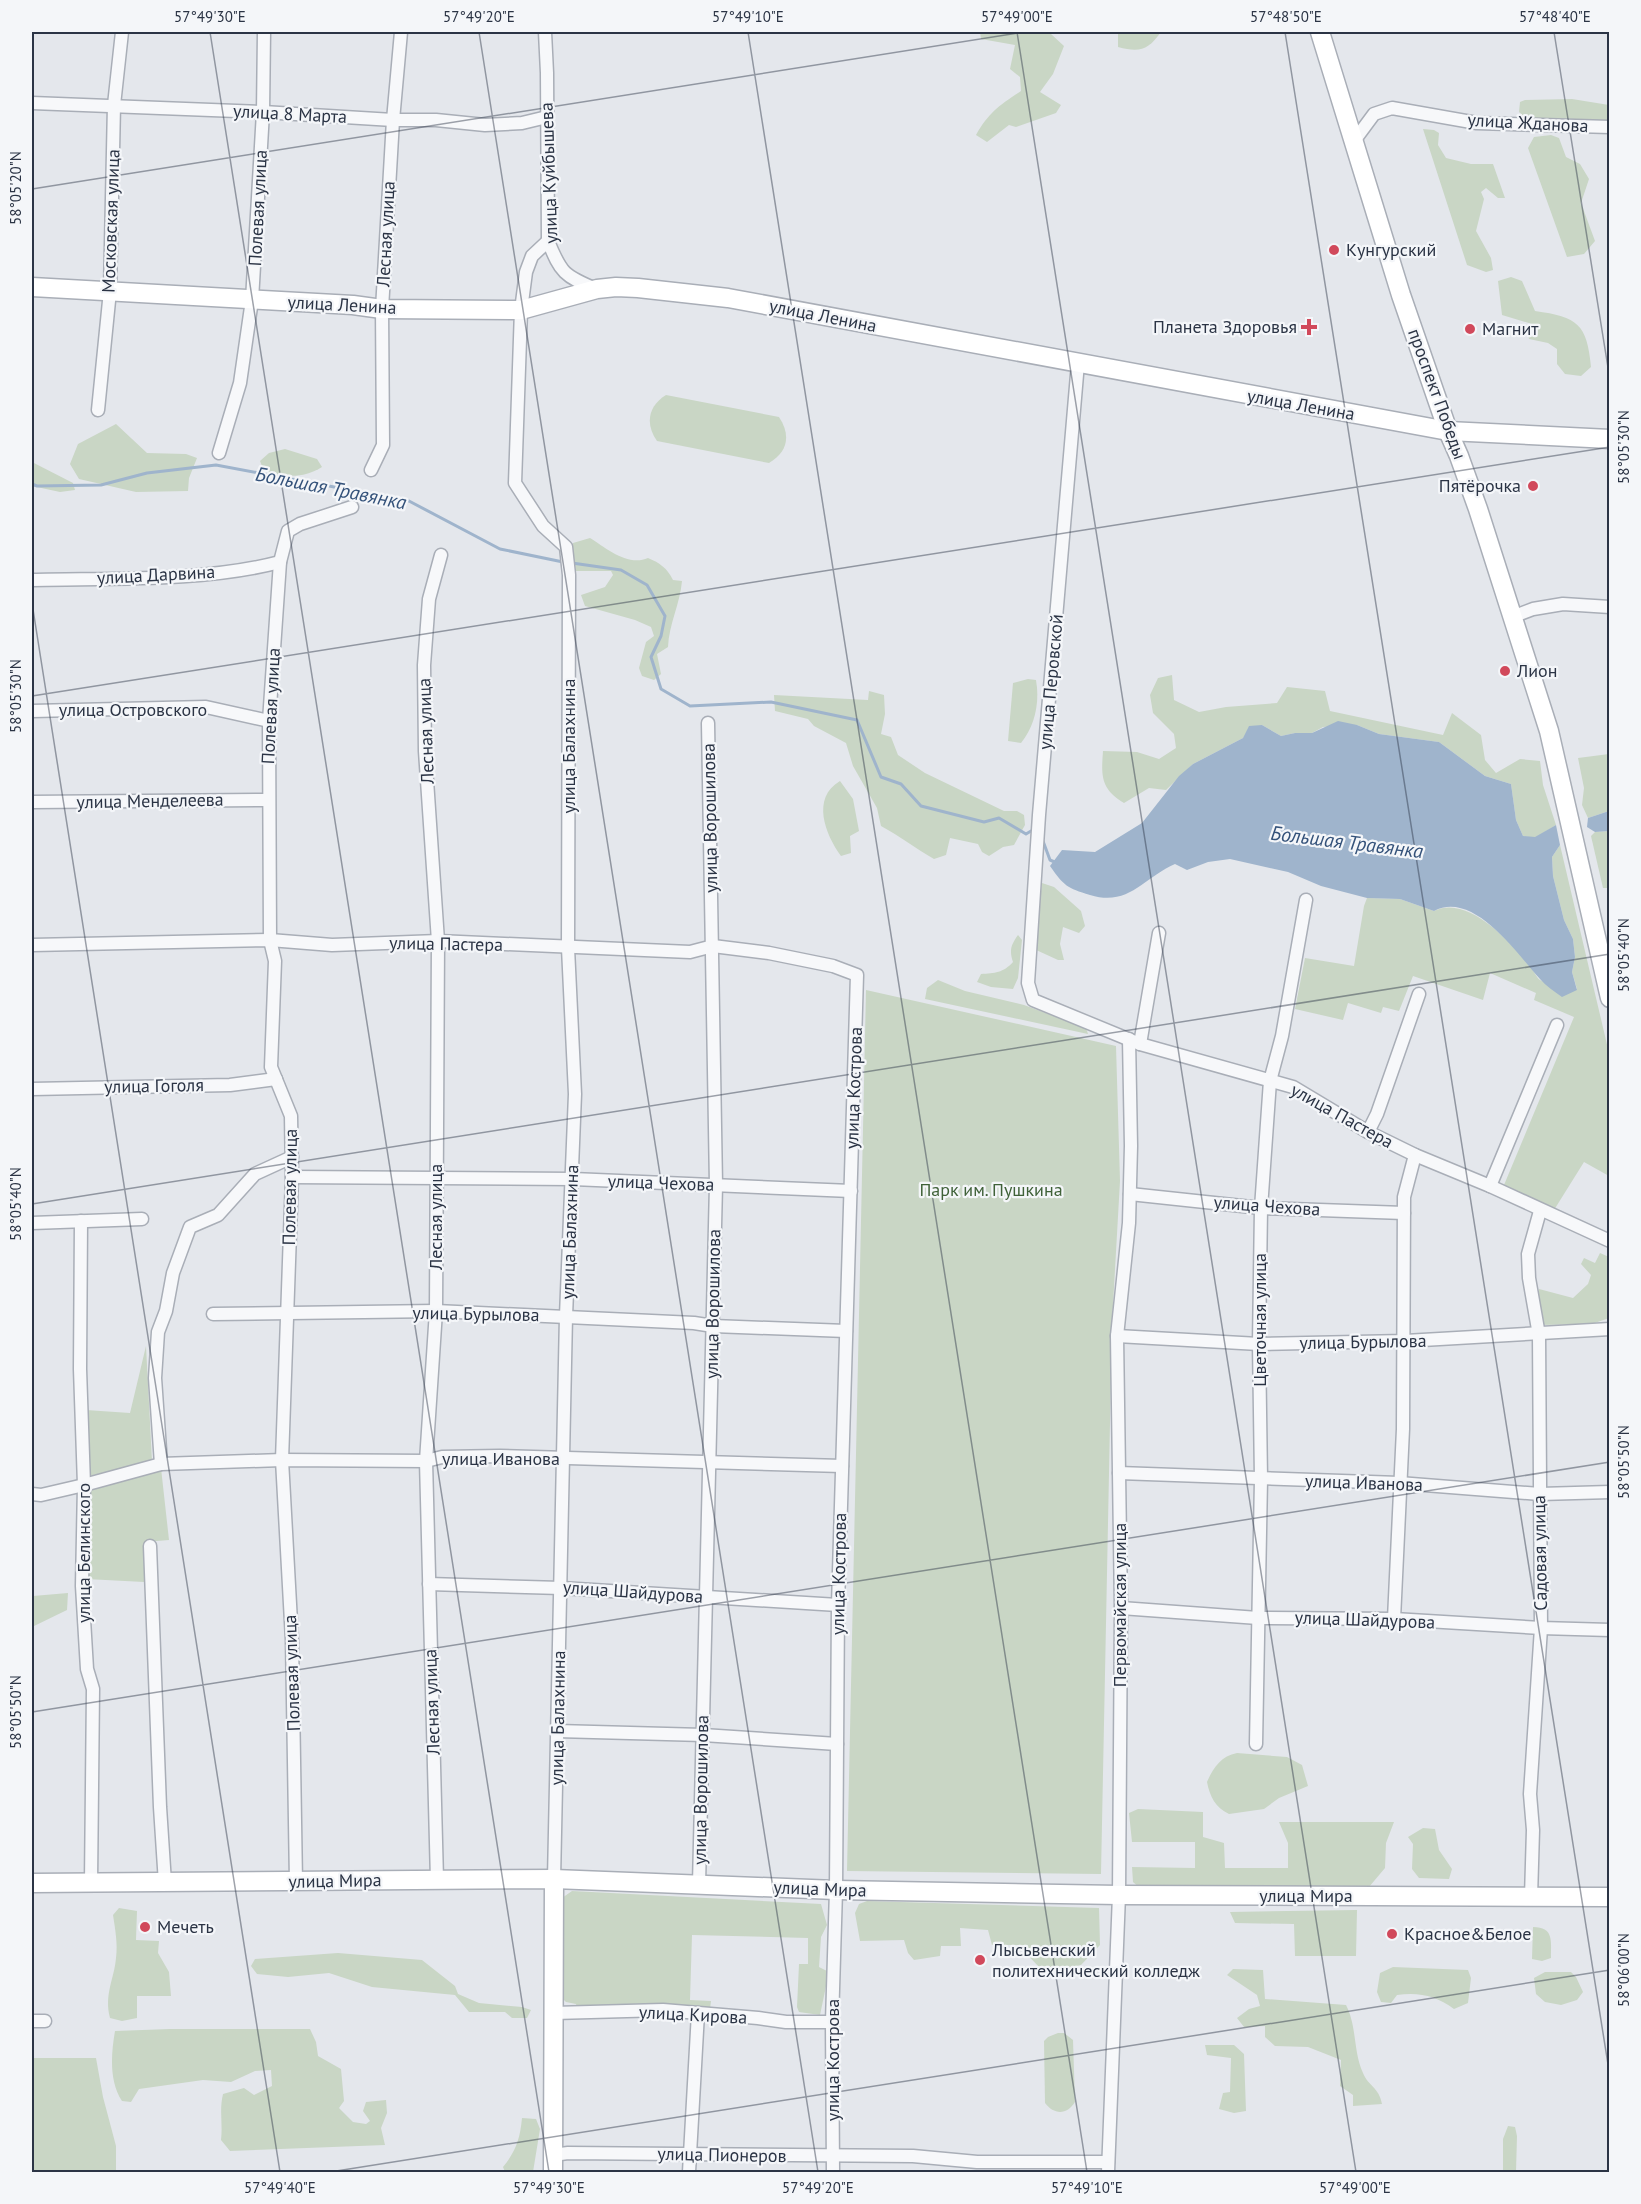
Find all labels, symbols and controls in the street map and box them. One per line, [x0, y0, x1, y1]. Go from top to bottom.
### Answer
text: 57°49'30"E [174, 7, 246, 26]
text: 57°49'20"E [443, 7, 515, 26]
text: 57°49'10"E [712, 7, 784, 26]
text: 57°49'00"E [981, 7, 1053, 26]
text: 57°48'50"E [1250, 7, 1322, 26]
text: 57°48'40"E [1519, 7, 1591, 26]
street label: улица 8 Марта [233, 99, 348, 128]
street label: улица Куйбышева [535, 102, 562, 244]
street label: улица Жданова [1467, 108, 1589, 137]
street label: Московская улица [96, 149, 125, 293]
street label: Полевая улица [243, 149, 272, 267]
text: 58°05'20"N [6, 151, 25, 225]
street label: Лесная улица [371, 180, 400, 289]
place label: Кунгурский [1346, 238, 1436, 261]
marker: Кунгурский [1327, 243, 1341, 257]
street label: улица Ленина [287, 290, 397, 319]
street label: улица Ленина [767, 294, 879, 337]
place label: Планета Здоровья [1153, 315, 1297, 338]
place label: Магнит [1482, 317, 1539, 340]
marker: Планета Здоровья [1302, 320, 1316, 334]
marker: Магнит [1463, 322, 1477, 336]
street label: проспект Победы [1403, 325, 1472, 462]
street label: улица Ленина [1245, 384, 1357, 425]
text: 58°05'30"N [1614, 410, 1633, 484]
water label: Большая Травянка [253, 461, 409, 515]
place label: Пятёрочка [1439, 474, 1521, 497]
marker: Пятёрочка [1526, 479, 1540, 493]
street label: улица Дарвина [96, 560, 216, 589]
street label: улица Перовской [1033, 613, 1068, 751]
street label: Полевая улица [256, 647, 285, 765]
text: 58°05'30"N [6, 659, 25, 733]
place label: Лион [1516, 659, 1557, 682]
marker: Лион [1498, 664, 1512, 678]
street label: Лесная улица [412, 678, 439, 785]
street label: улица Балахнина [557, 679, 580, 813]
street label: улица Островского [59, 698, 207, 721]
street label: улица Ворошилова [697, 743, 722, 893]
street label: улица Менделеева [76, 788, 224, 813]
water label: Большая Травянка [1269, 820, 1425, 864]
text: 58°05'40"N [1614, 918, 1633, 992]
street label: улица Пастера [389, 931, 503, 956]
street label: улица Кострова [840, 1026, 867, 1150]
street label: улица Гоголя [104, 1073, 204, 1098]
street label: улица Пастера [1287, 1078, 1398, 1153]
street label: Полевая улица [277, 1128, 302, 1246]
street label: Лесная улица [424, 1164, 447, 1271]
street label: улица Балахнина [556, 1164, 583, 1300]
text: 58°05'40"N [6, 1167, 25, 1241]
street label: улица Чехова [607, 1169, 715, 1196]
park label: Парк им. Пушкина [919, 1178, 1063, 1201]
street label: улица Чехова [1213, 1190, 1321, 1221]
street label: улица Ворошилова [700, 1229, 725, 1379]
street label: Цветочная улица [1248, 1253, 1271, 1387]
street label: улица Бурылова [412, 1301, 540, 1326]
street label: улица Бурылова [1299, 1329, 1427, 1354]
text: 58°05'50"N [1614, 1425, 1633, 1499]
street label: улица Иванова [442, 1447, 560, 1470]
street label: улица Иванова [1305, 1469, 1423, 1496]
street label: улица Белинского [72, 1483, 95, 1623]
street label: Садовая улица [1527, 1495, 1552, 1611]
street label: улица Кострова [826, 1513, 851, 1635]
street label: Первомайская улица [1108, 1523, 1131, 1687]
street label: улица Шайдурова [562, 1575, 704, 1608]
street label: улица Шайдурова [1294, 1606, 1436, 1633]
street label: Полевая улица [278, 1614, 305, 1732]
street label: Лесная улица [418, 1649, 445, 1756]
street label: улица Балахнина [545, 1650, 570, 1786]
text: 58°05'50"N [6, 1675, 25, 1749]
street label: улица Ворошилова [688, 1715, 713, 1865]
street label: улица Мира [288, 1868, 382, 1893]
street label: улица Мира [773, 1875, 867, 1902]
street label: улица Мира [1259, 1884, 1353, 1907]
place label: Мечеть [157, 1915, 214, 1938]
marker: Мечеть [138, 1920, 152, 1934]
place label: Красное&Белое [1404, 1922, 1531, 1945]
marker: Красное&Белое [1385, 1927, 1399, 1941]
text: 58°06'00"N [1614, 1933, 1633, 2007]
place label: Лысьвенский политехнический колледж [991, 1938, 1200, 1982]
marker: Лысьвенский политехнический колледж [973, 1953, 987, 1967]
street label: улица Кострова [821, 1999, 844, 2121]
street label: улица Кирова [638, 2000, 748, 2029]
street label: улица Пионеров [657, 2142, 787, 2167]
text: 57°49'40"E [244, 2178, 316, 2197]
text: 57°49'30"E [513, 2178, 585, 2197]
text: 57°49'20"E [782, 2178, 854, 2197]
text: 57°49'10"E [1051, 2178, 1123, 2197]
text: 57°49'00"E [1319, 2178, 1391, 2197]

